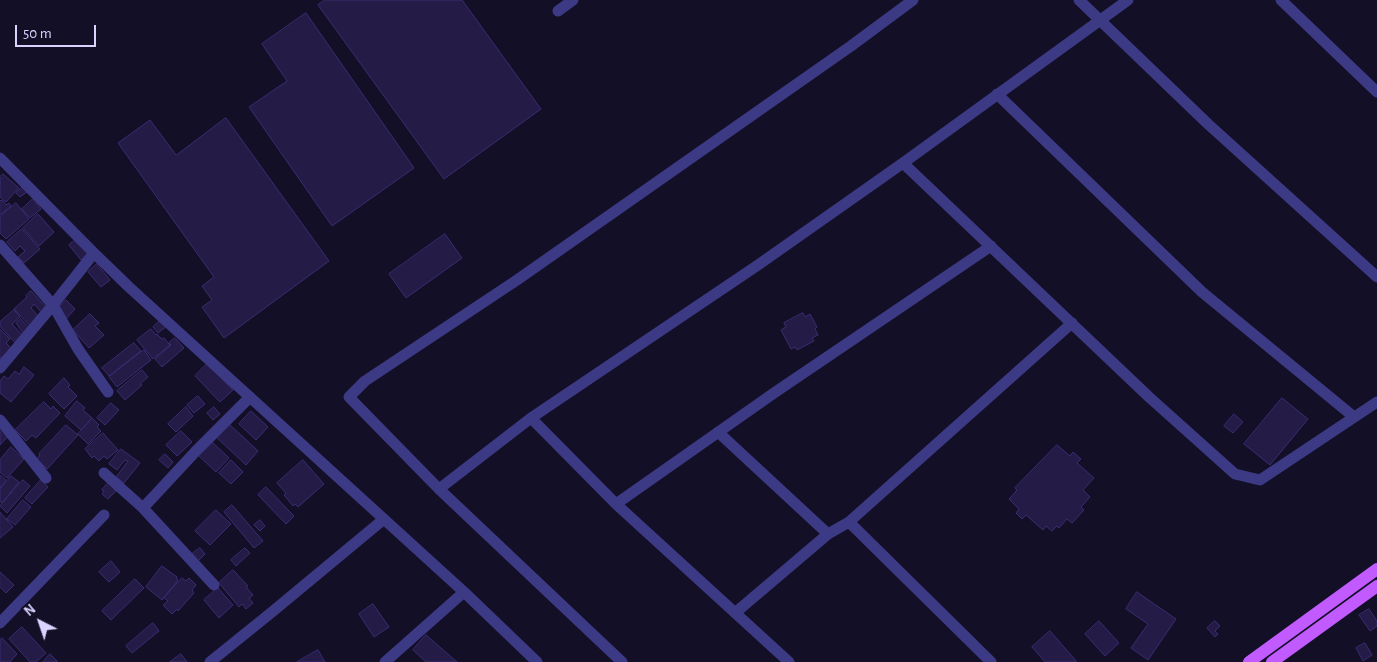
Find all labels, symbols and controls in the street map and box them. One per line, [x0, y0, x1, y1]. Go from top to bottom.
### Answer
scale bar [18, 15, 99, 47]
text: 50 m [23, 26, 52, 41]
north arrow [15, 597, 65, 647]
text: N [22, 602, 38, 619]

